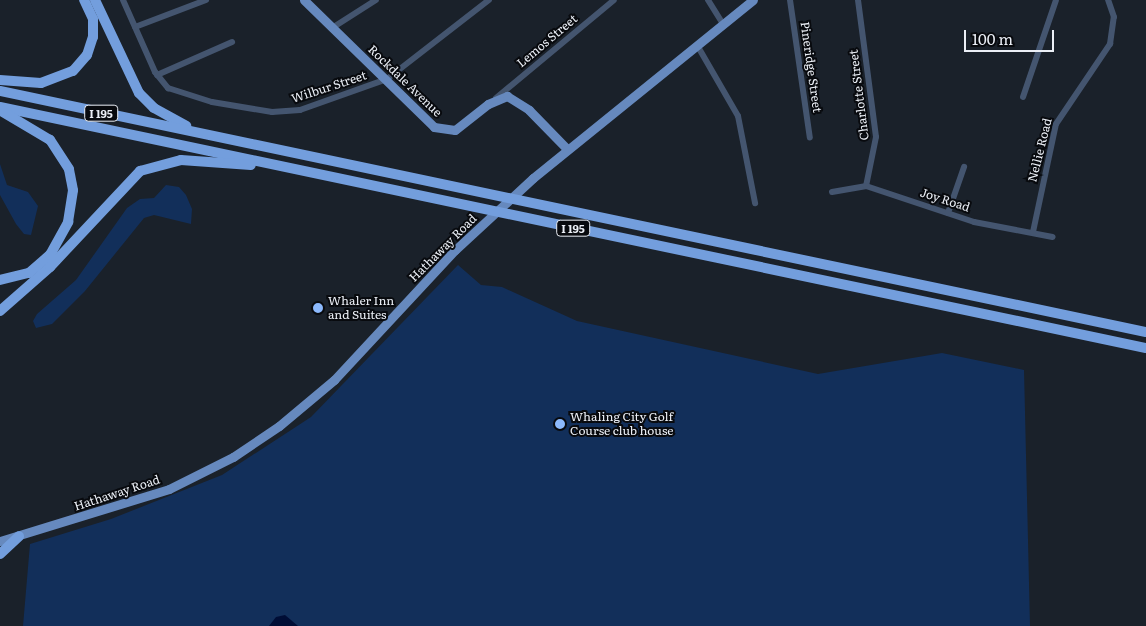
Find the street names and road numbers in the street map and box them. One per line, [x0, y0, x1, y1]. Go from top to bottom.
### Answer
street label: Lemos Street [514, 12, 580, 70]
street label: Pineridge Street [797, 21, 825, 113]
street label: Rockdale Avenue [365, 42, 445, 120]
street label: Charlotte Street [846, 49, 872, 141]
street label: Wilbur Street [290, 68, 368, 106]
road number: I 195 [84, 105, 118, 122]
street label: Nellie Road [1025, 117, 1055, 183]
street label: Joy Road [918, 185, 972, 215]
street label: Hathaway Road [406, 211, 480, 285]
road number: I 195 [556, 220, 590, 237]
street label: Hathaway Road [72, 472, 162, 514]

